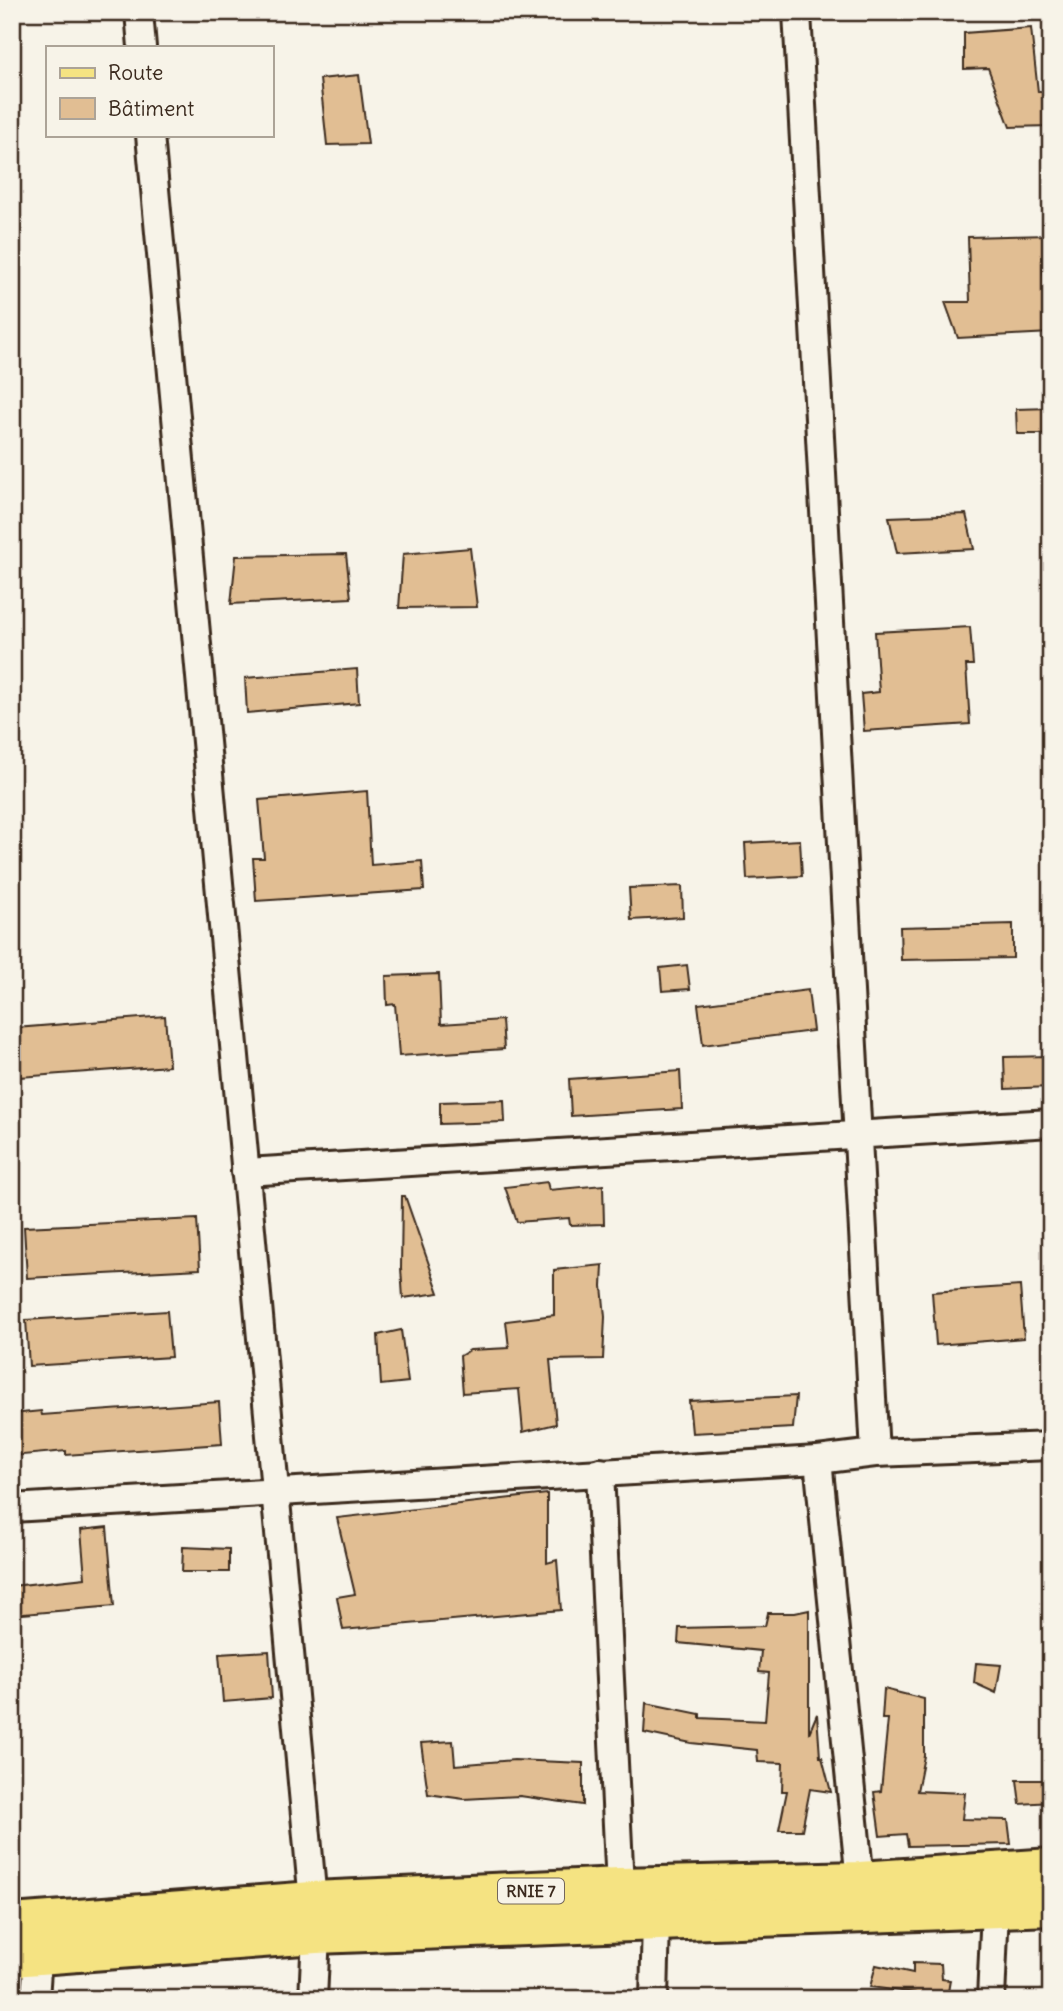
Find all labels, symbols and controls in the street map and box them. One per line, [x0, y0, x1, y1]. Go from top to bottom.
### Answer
legend [46, 46, 273, 136]
text: Route [108, 59, 163, 86]
text: Bâtiment [108, 95, 194, 122]
road number: RNIE 7 [498, 1879, 564, 1904]

